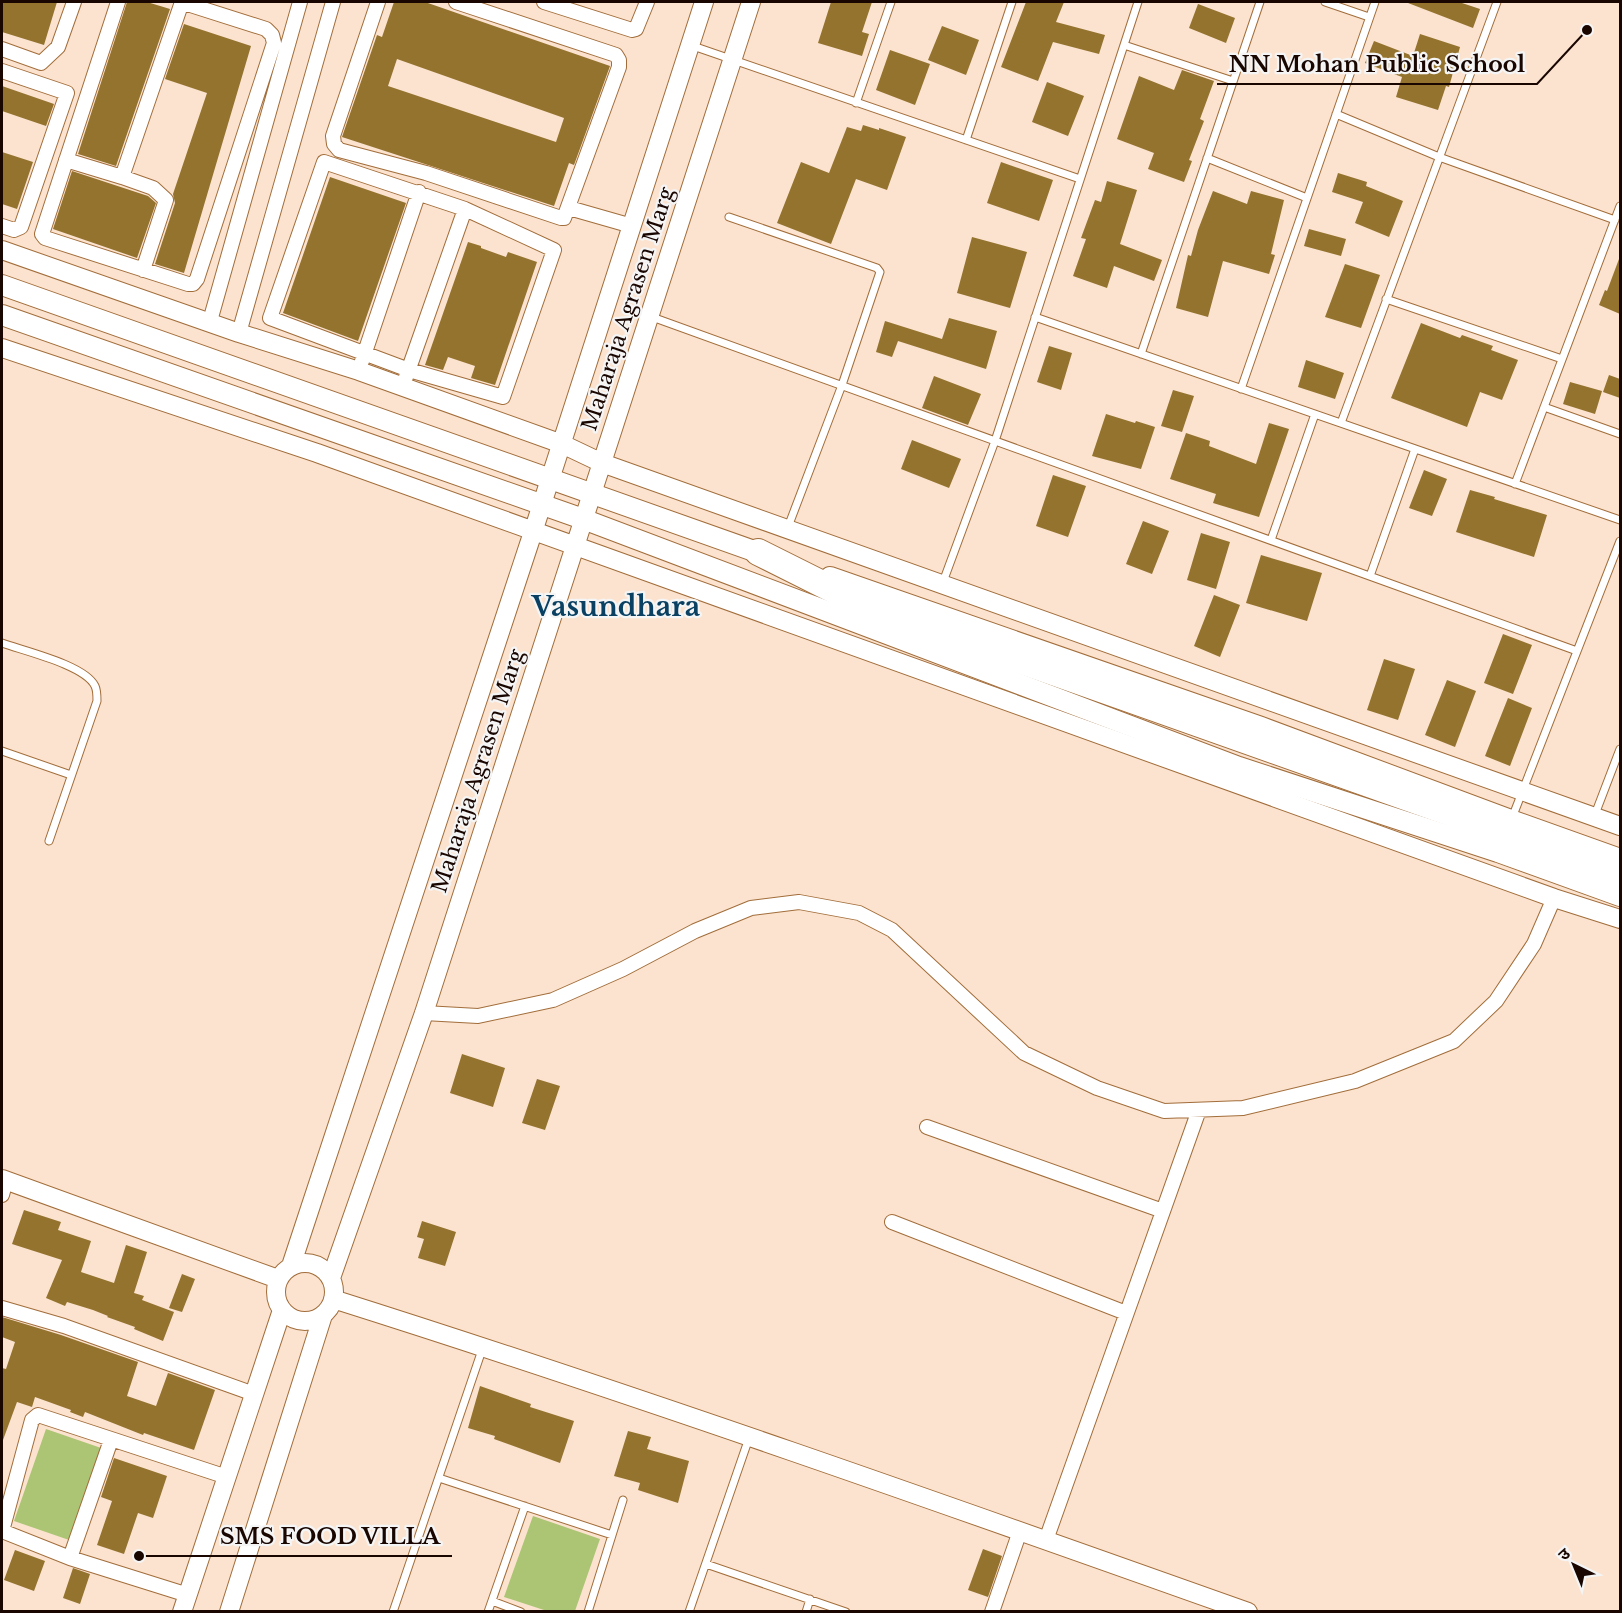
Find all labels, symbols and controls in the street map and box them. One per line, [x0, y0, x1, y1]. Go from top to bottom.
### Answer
callout: NN Mohan Public School [1217, 44, 1537, 84]
text: NN Mohan Public School [1229, 51, 1525, 78]
street label: Maharaja Agrasen Marg [576, 183, 680, 434]
district label: Vasundhara [531, 590, 701, 623]
street label: Maharaja Agrasen Marg [426, 645, 530, 896]
callout: SMS FOOD VILLA [207, 1516, 452, 1556]
text: SMS FOOD VILLA [220, 1523, 441, 1550]
north arrow [1544, 1535, 1604, 1595]
text: उ [1554, 1543, 1574, 1565]

